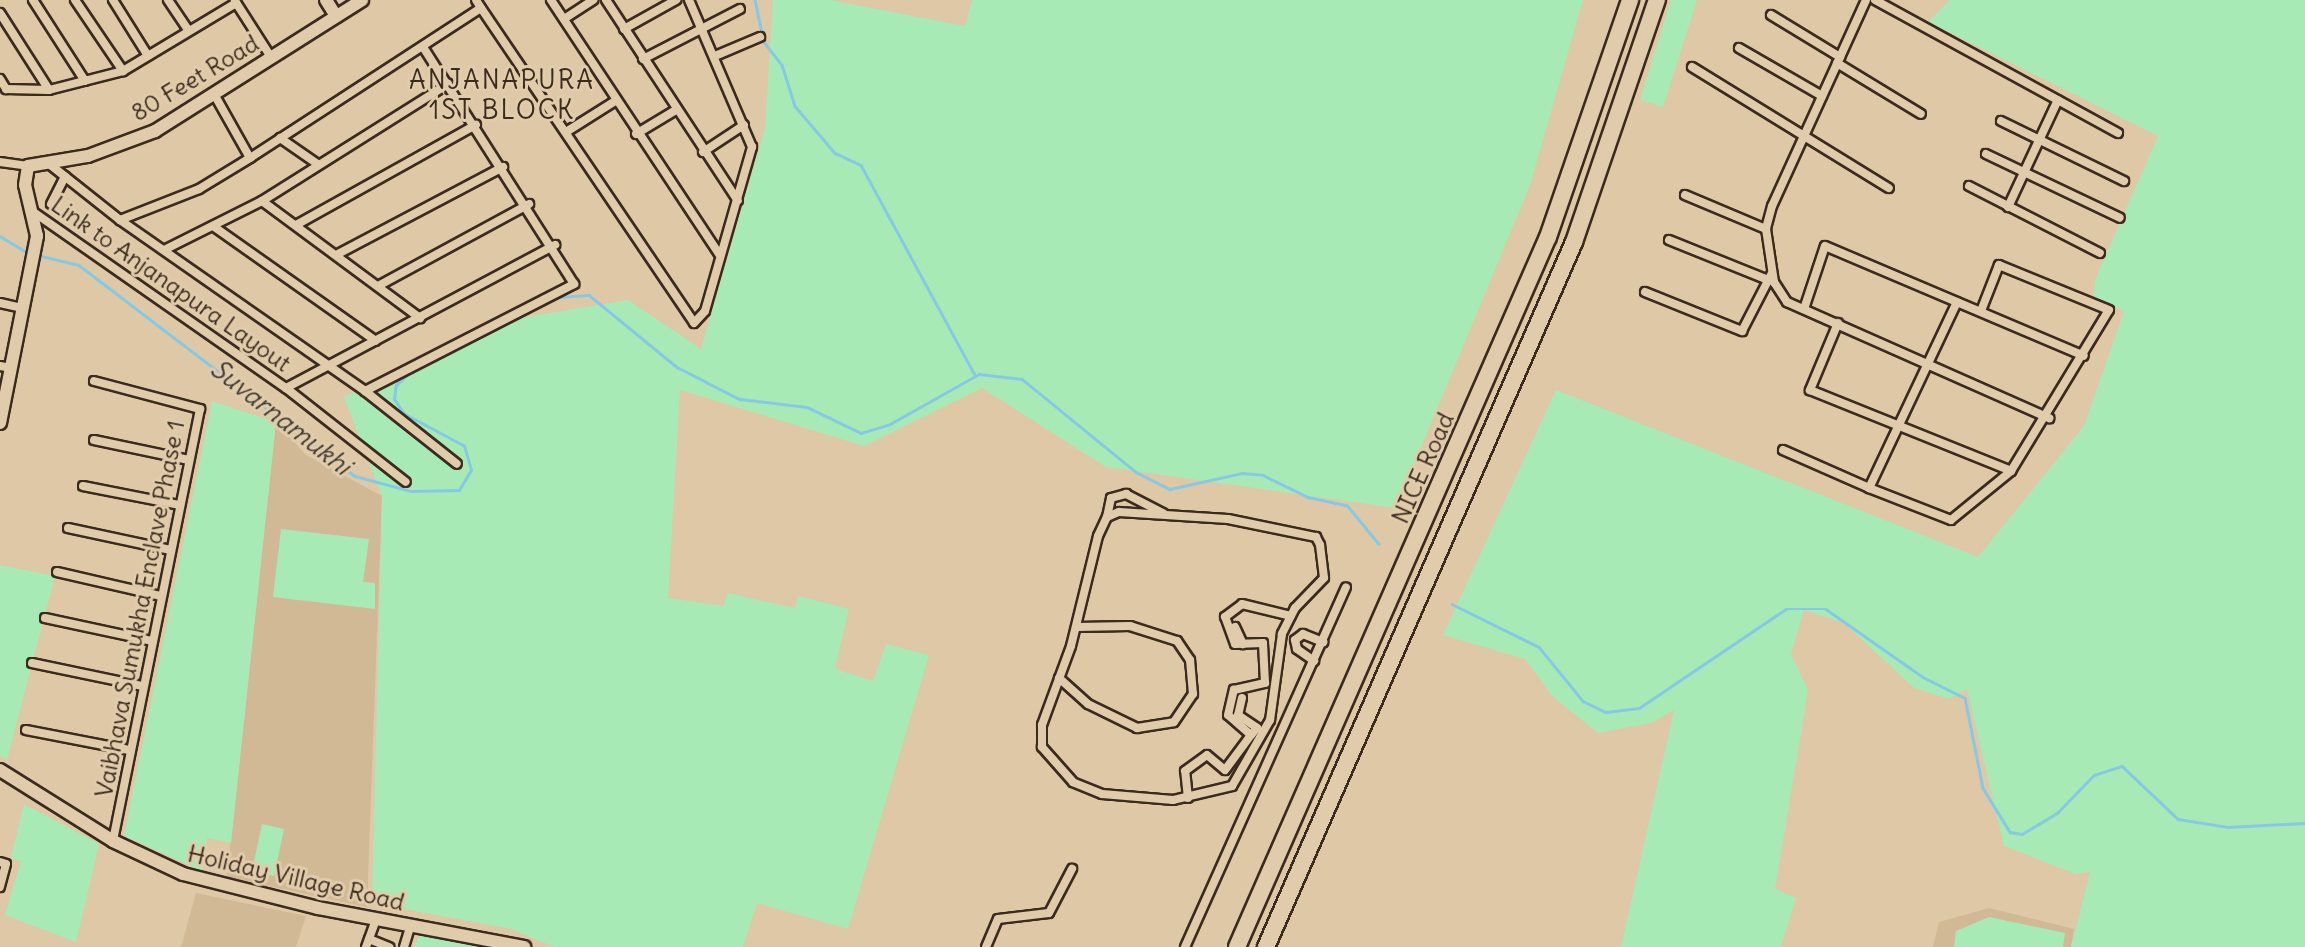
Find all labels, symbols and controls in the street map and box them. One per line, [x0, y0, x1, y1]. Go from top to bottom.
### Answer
street label: 80 Feet Road [126, 29, 264, 127]
district label: ANJANAPURA 1ST BLOCK [410, 64, 594, 126]
street label: Link to Anjanapura Layout [46, 190, 296, 378]
water label: Suvarnamukhi [205, 353, 357, 481]
street label: NICE Road [1386, 408, 1460, 528]
street label: Vaibhava Sumukha Enclave Phase 1 [89, 418, 191, 800]
street label: Holiday Village Road [185, 839, 407, 917]

